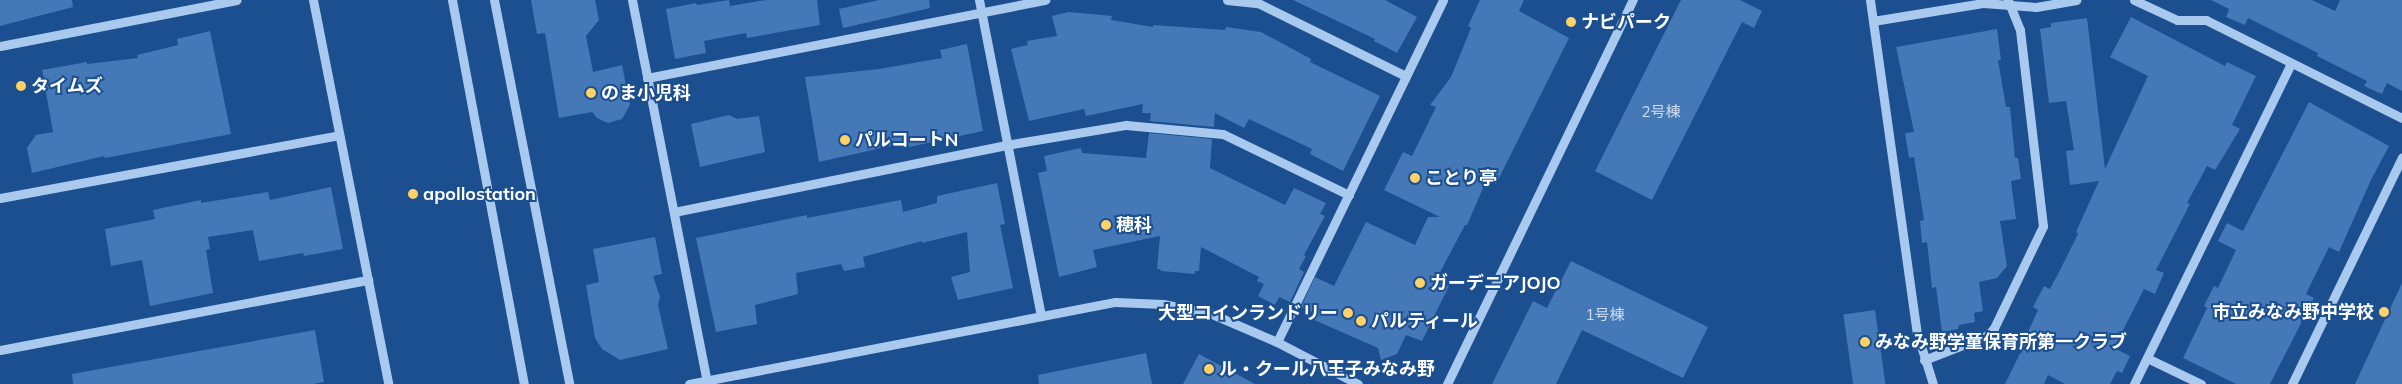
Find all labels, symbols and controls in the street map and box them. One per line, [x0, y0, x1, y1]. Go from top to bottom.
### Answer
place label: ナビパーク [1581, 11, 1671, 33]
marker: ナビパーク [1565, 16, 1577, 28]
place label: タイムズ [31, 75, 103, 97]
marker: タイムズ [15, 80, 27, 92]
place label: のま小児科 [601, 82, 691, 104]
marker: のま小児科 [585, 87, 597, 99]
house number: 2号棟 [1642, 103, 1680, 121]
place label: パルコートN [855, 129, 959, 151]
marker: パルコートN [839, 134, 851, 146]
place label: ことり亭 [1425, 167, 1497, 189]
marker: ことり亭 [1409, 172, 1421, 184]
place label: apollostation [423, 183, 536, 205]
marker: apollostation [407, 188, 419, 200]
place label: 穂科 [1116, 214, 1152, 236]
marker: 穂科 [1100, 219, 1112, 231]
place label: ガーデニアJOJO [1430, 272, 1561, 294]
marker: ガーデニアJOJO [1414, 277, 1426, 289]
place label: 市立みなみ野中学校 [2212, 301, 2374, 323]
place label: 大型コインランドリー [1158, 302, 1338, 324]
house number: 1号棟 [1586, 306, 1624, 324]
marker: 市立みなみ野中学校 [2378, 306, 2390, 318]
marker: 大型コインランドリー [1342, 307, 1354, 319]
place label: パルティール [1371, 310, 1479, 332]
marker: パルティール [1355, 315, 1367, 327]
place label: みなみ野学童保育所第一クラブ [1875, 331, 2127, 353]
marker: みなみ野学童保育所第一クラブ [1859, 336, 1871, 348]
place label: ル・クール八王子みなみ野 [1219, 358, 1435, 380]
marker: ル・クール八王子みなみ野 [1203, 363, 1215, 375]

